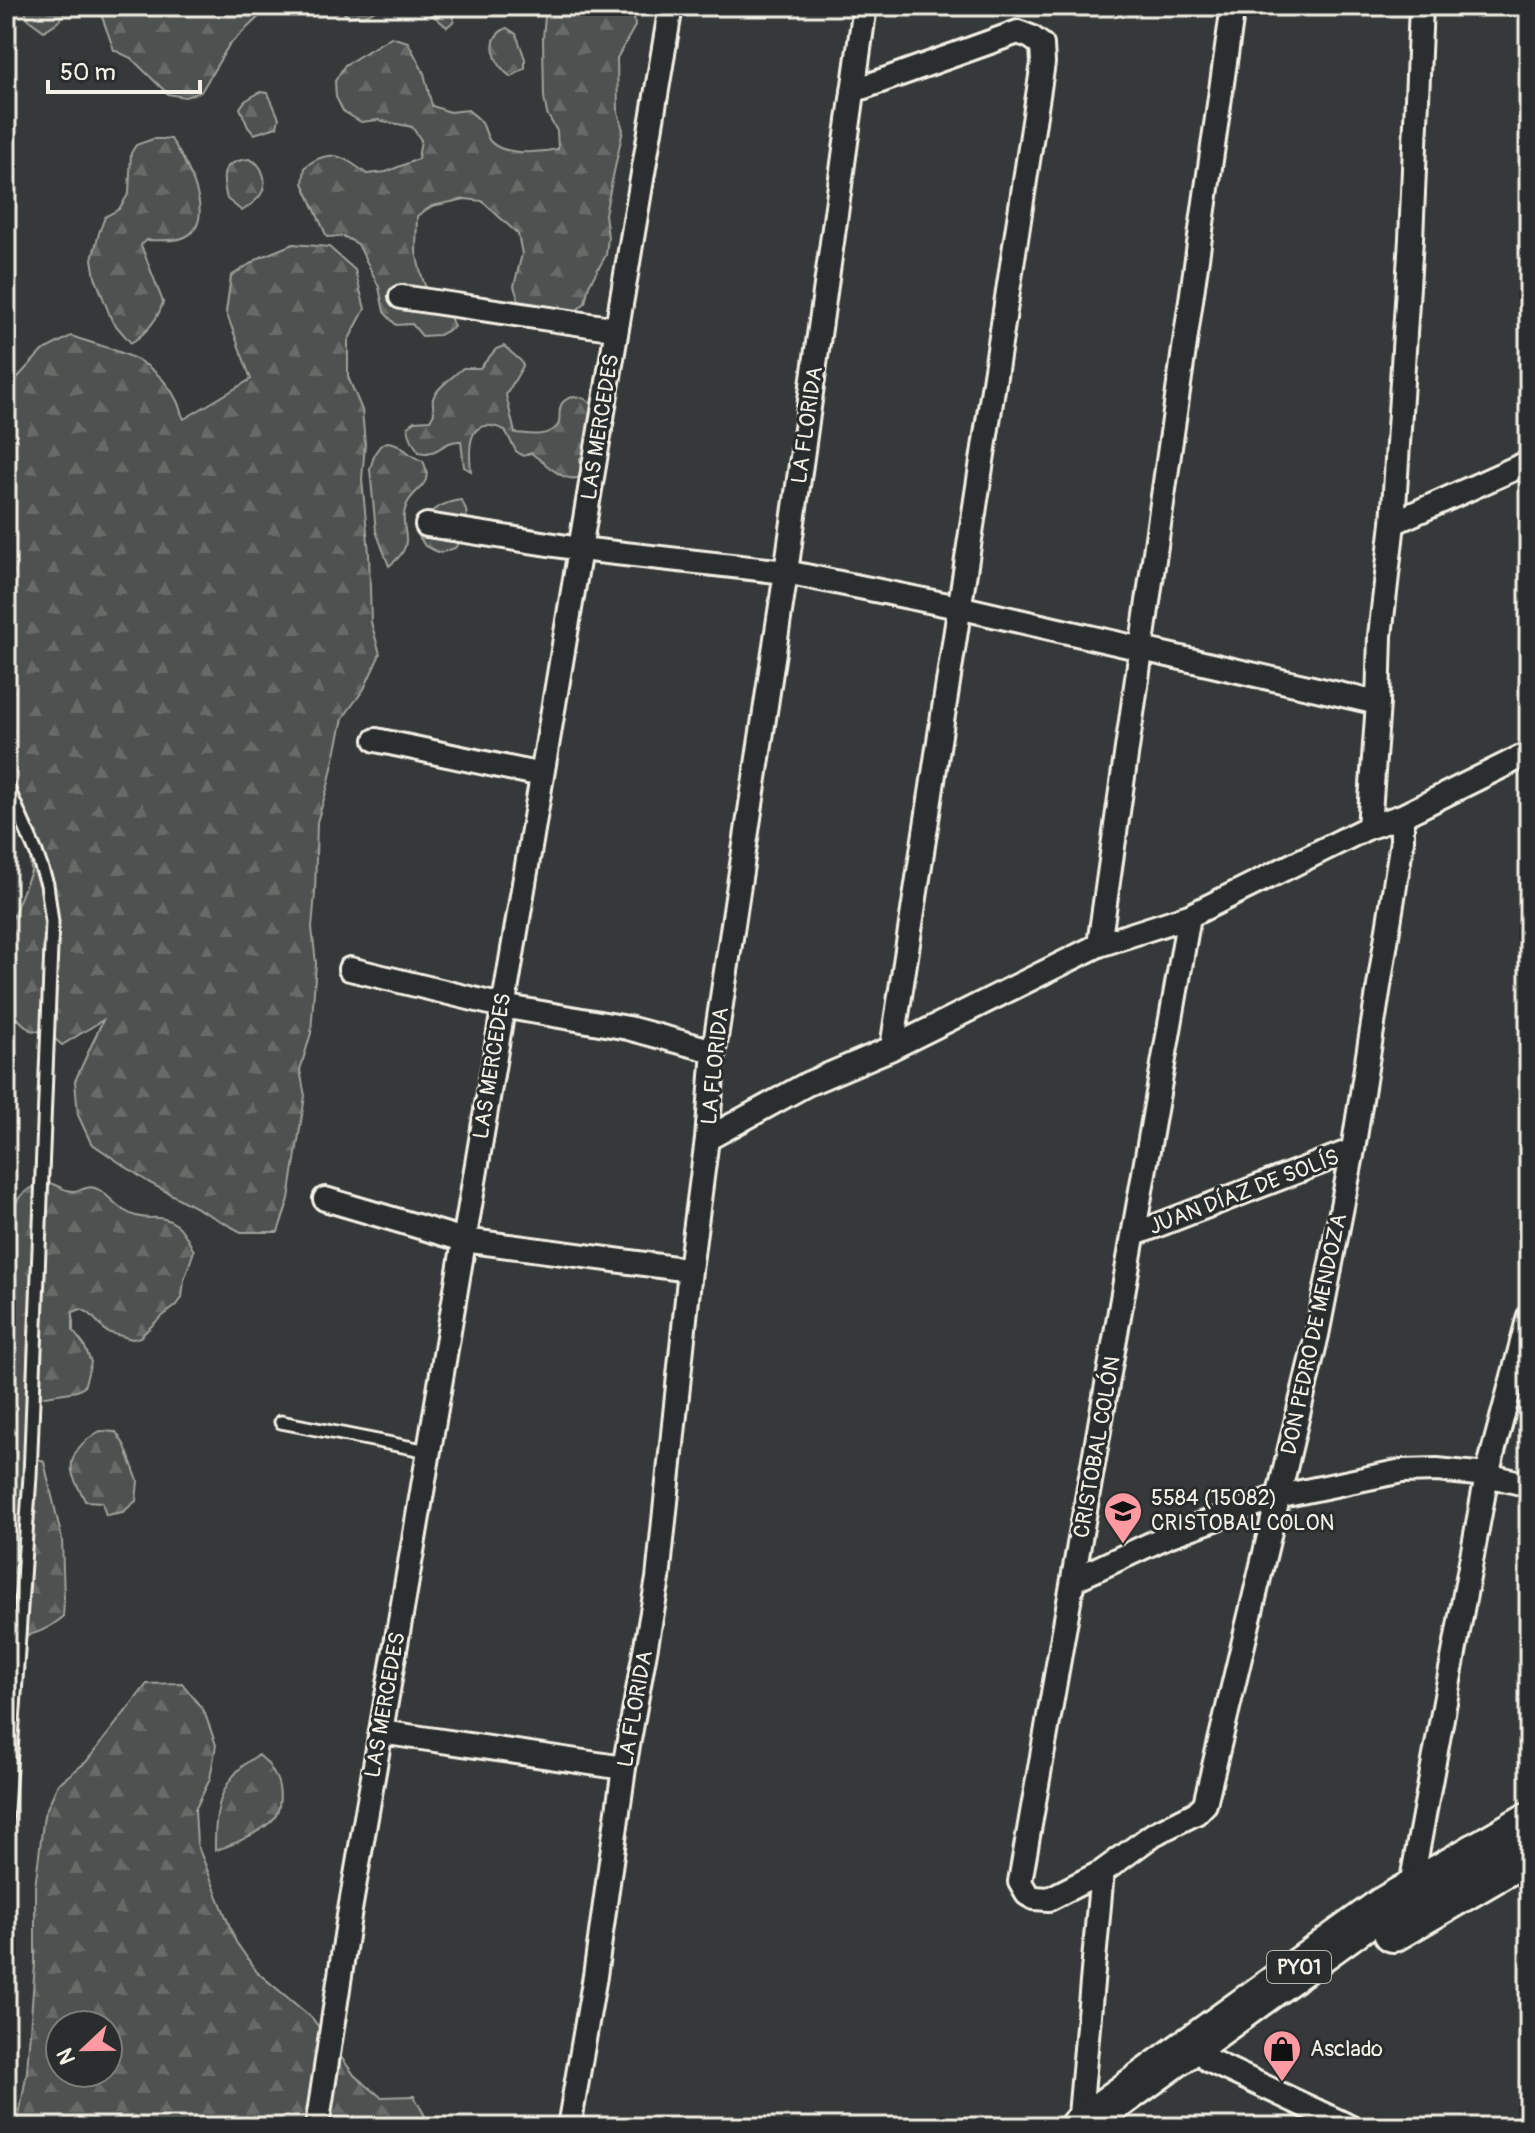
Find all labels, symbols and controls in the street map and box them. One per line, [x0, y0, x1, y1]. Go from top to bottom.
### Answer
scale bar [48, 44, 200, 94]
text: 50 m [60, 58, 116, 87]
street label: LAS MERCEDES [575, 352, 625, 502]
street label: LA FLORIDA [785, 365, 829, 485]
street label: LAS MERCEDES [467, 991, 517, 1141]
street label: LA FLORIDA [695, 1006, 735, 1126]
street label: JUAN DÍAZ DE SOLÍS [1145, 1143, 1343, 1241]
street label: DON PEDRO DE MENDOZA [1275, 1211, 1353, 1457]
street label: CRISTOBAL COLÓN [1067, 1354, 1127, 1540]
place label: 5584 (15082) CRISTOBAL COLON [1151, 1484, 1334, 1537]
school or university icon: 5584 (15082) CRISTOBAL COLON [1102, 1490, 1144, 1545]
street label: LAS MERCEDES [358, 1630, 412, 1780]
street label: LA FLORIDA [611, 1648, 659, 1770]
road number: PY01 [1267, 1951, 1331, 1983]
north arrow [44, 2009, 124, 2089]
shop icon: Asclado [1261, 2028, 1303, 2083]
place label: Asclado [1310, 2035, 1383, 2063]
text: N [51, 2044, 82, 2068]

